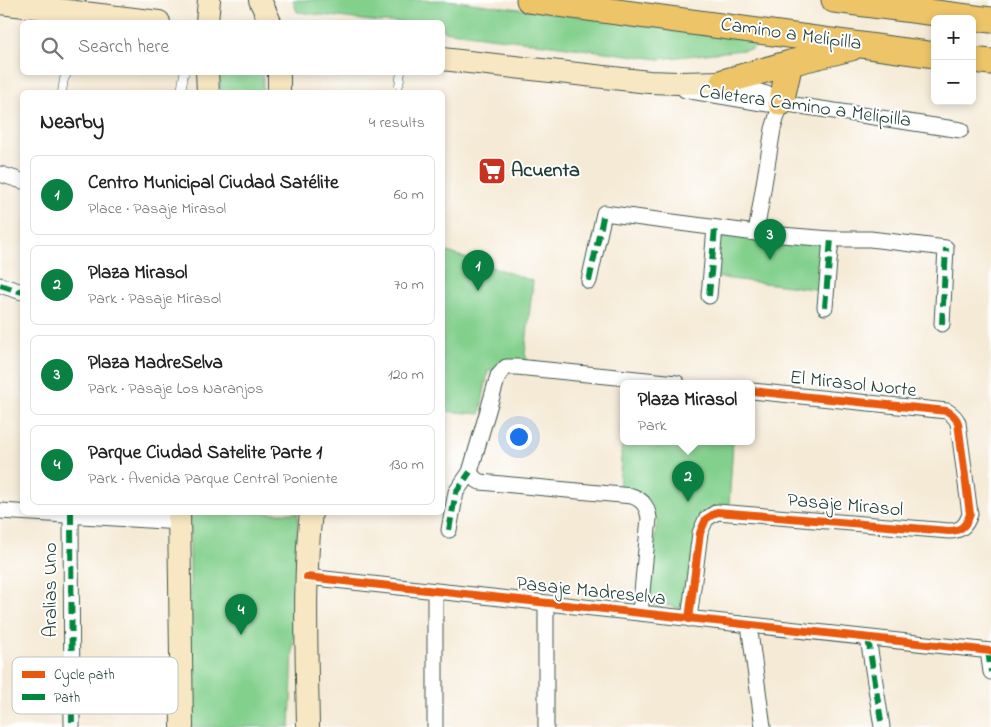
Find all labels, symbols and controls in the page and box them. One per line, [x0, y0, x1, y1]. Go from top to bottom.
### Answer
street label: Camino a Melipilla [719, 11, 863, 59]
map controls [931, 15, 976, 105]
button: + [931, 15, 976, 60]
search box [20, 20, 445, 75]
icon: search [38, 34, 66, 62]
text: Search here [78, 34, 169, 61]
button: − [931, 60, 976, 105]
street label: Caletera Camino a Melipilla [697, 78, 913, 136]
text: Nearby [40, 108, 104, 138]
text: 4 results [369, 111, 425, 135]
supermarket icon: Acuenta [477, 156, 507, 186]
place label: Acuenta [511, 157, 580, 186]
text: Centro Municipal Ciudad Satélite [88, 170, 339, 197]
text: 1 [54, 183, 60, 207]
text: 60 m [394, 183, 424, 207]
text: Place · Pasaje Mirasol [88, 197, 226, 221]
pin: 3 [754, 219, 786, 260]
pin: 1 [462, 250, 494, 291]
text: Plaza Mirasol [88, 260, 188, 287]
text: 2 [53, 273, 61, 297]
text: 70 m [394, 273, 424, 297]
text: Park · Pasaje Mirasol [88, 287, 221, 311]
text: Plaza MadreSelva [88, 350, 223, 377]
text: 3 [54, 363, 60, 387]
text: 120 m [388, 363, 424, 387]
street label: El Mirasol Norte [788, 364, 918, 406]
text: Park · Pasaje Los Naranjos [88, 377, 263, 401]
popup [620, 380, 755, 445]
text: Plaza Mirasol [638, 387, 737, 414]
text: Park [638, 414, 667, 438]
your location [506, 424, 532, 450]
text: Parque Ciudad Satelite Parte 1 [88, 440, 322, 467]
text: 4 [54, 453, 60, 477]
text: 130 m [389, 453, 424, 477]
pin: 2 [672, 461, 704, 502]
text: Park · Avenida Parque Central Poniente [88, 467, 338, 491]
street label: Pasaje Mirasol [786, 486, 904, 526]
street label: Aralias Uno [37, 542, 66, 638]
street label: Pasaje Madreselva [515, 570, 667, 614]
pin: 4 [225, 594, 257, 635]
legend [12, 657, 178, 714]
text: Cycle path [54, 665, 115, 687]
text: Path [54, 688, 80, 709]

